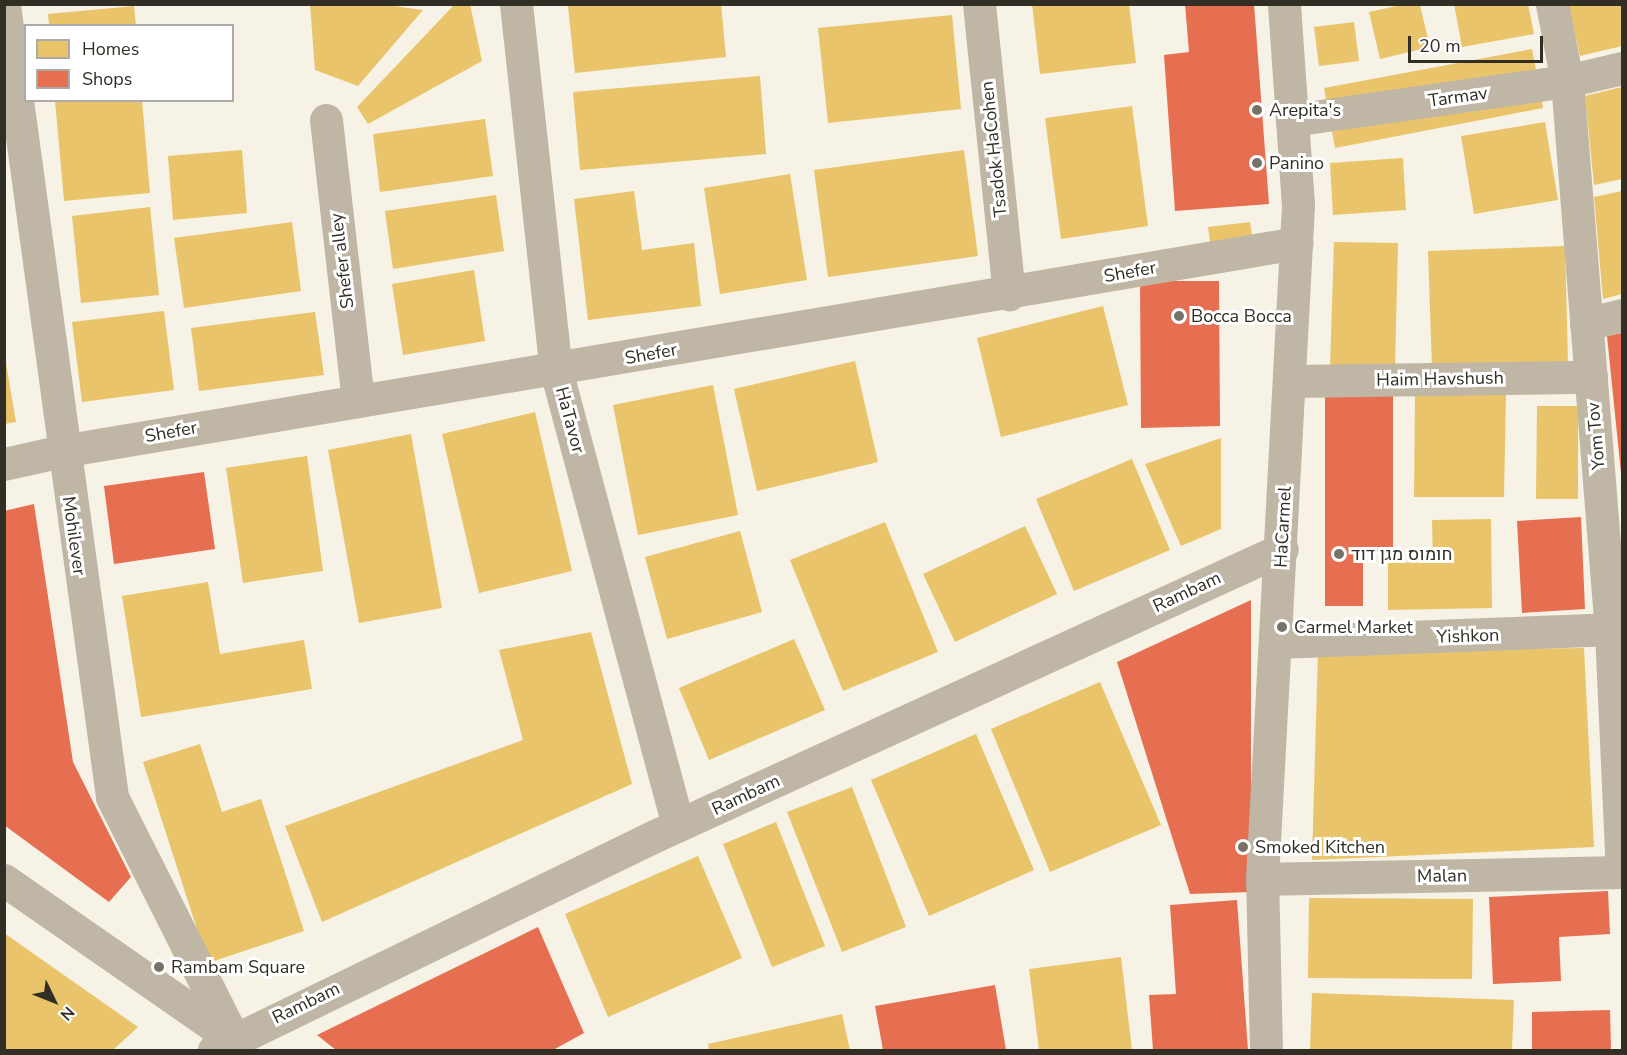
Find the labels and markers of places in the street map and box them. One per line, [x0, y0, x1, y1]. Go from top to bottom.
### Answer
place label: Arepita's [1269, 99, 1341, 121]
marker: Arepita's [1250, 103, 1264, 117]
place label: Panino [1269, 152, 1324, 174]
marker: Panino [1250, 156, 1264, 170]
place label: Bocca Bocca [1191, 305, 1292, 327]
marker: Bocca Bocca [1172, 309, 1186, 323]
place label: חומוס מגן דוד [1351, 543, 1452, 565]
marker: חומוס מגן דוד [1332, 547, 1346, 561]
place label: Carmel Market [1294, 616, 1413, 638]
marker: Carmel Market [1275, 620, 1289, 634]
place label: Smoked Kitchen [1255, 836, 1385, 858]
marker: Smoked Kitchen [1236, 840, 1250, 854]
place label: Rambam Square [171, 956, 305, 978]
marker: Rambam Square [152, 960, 166, 974]

